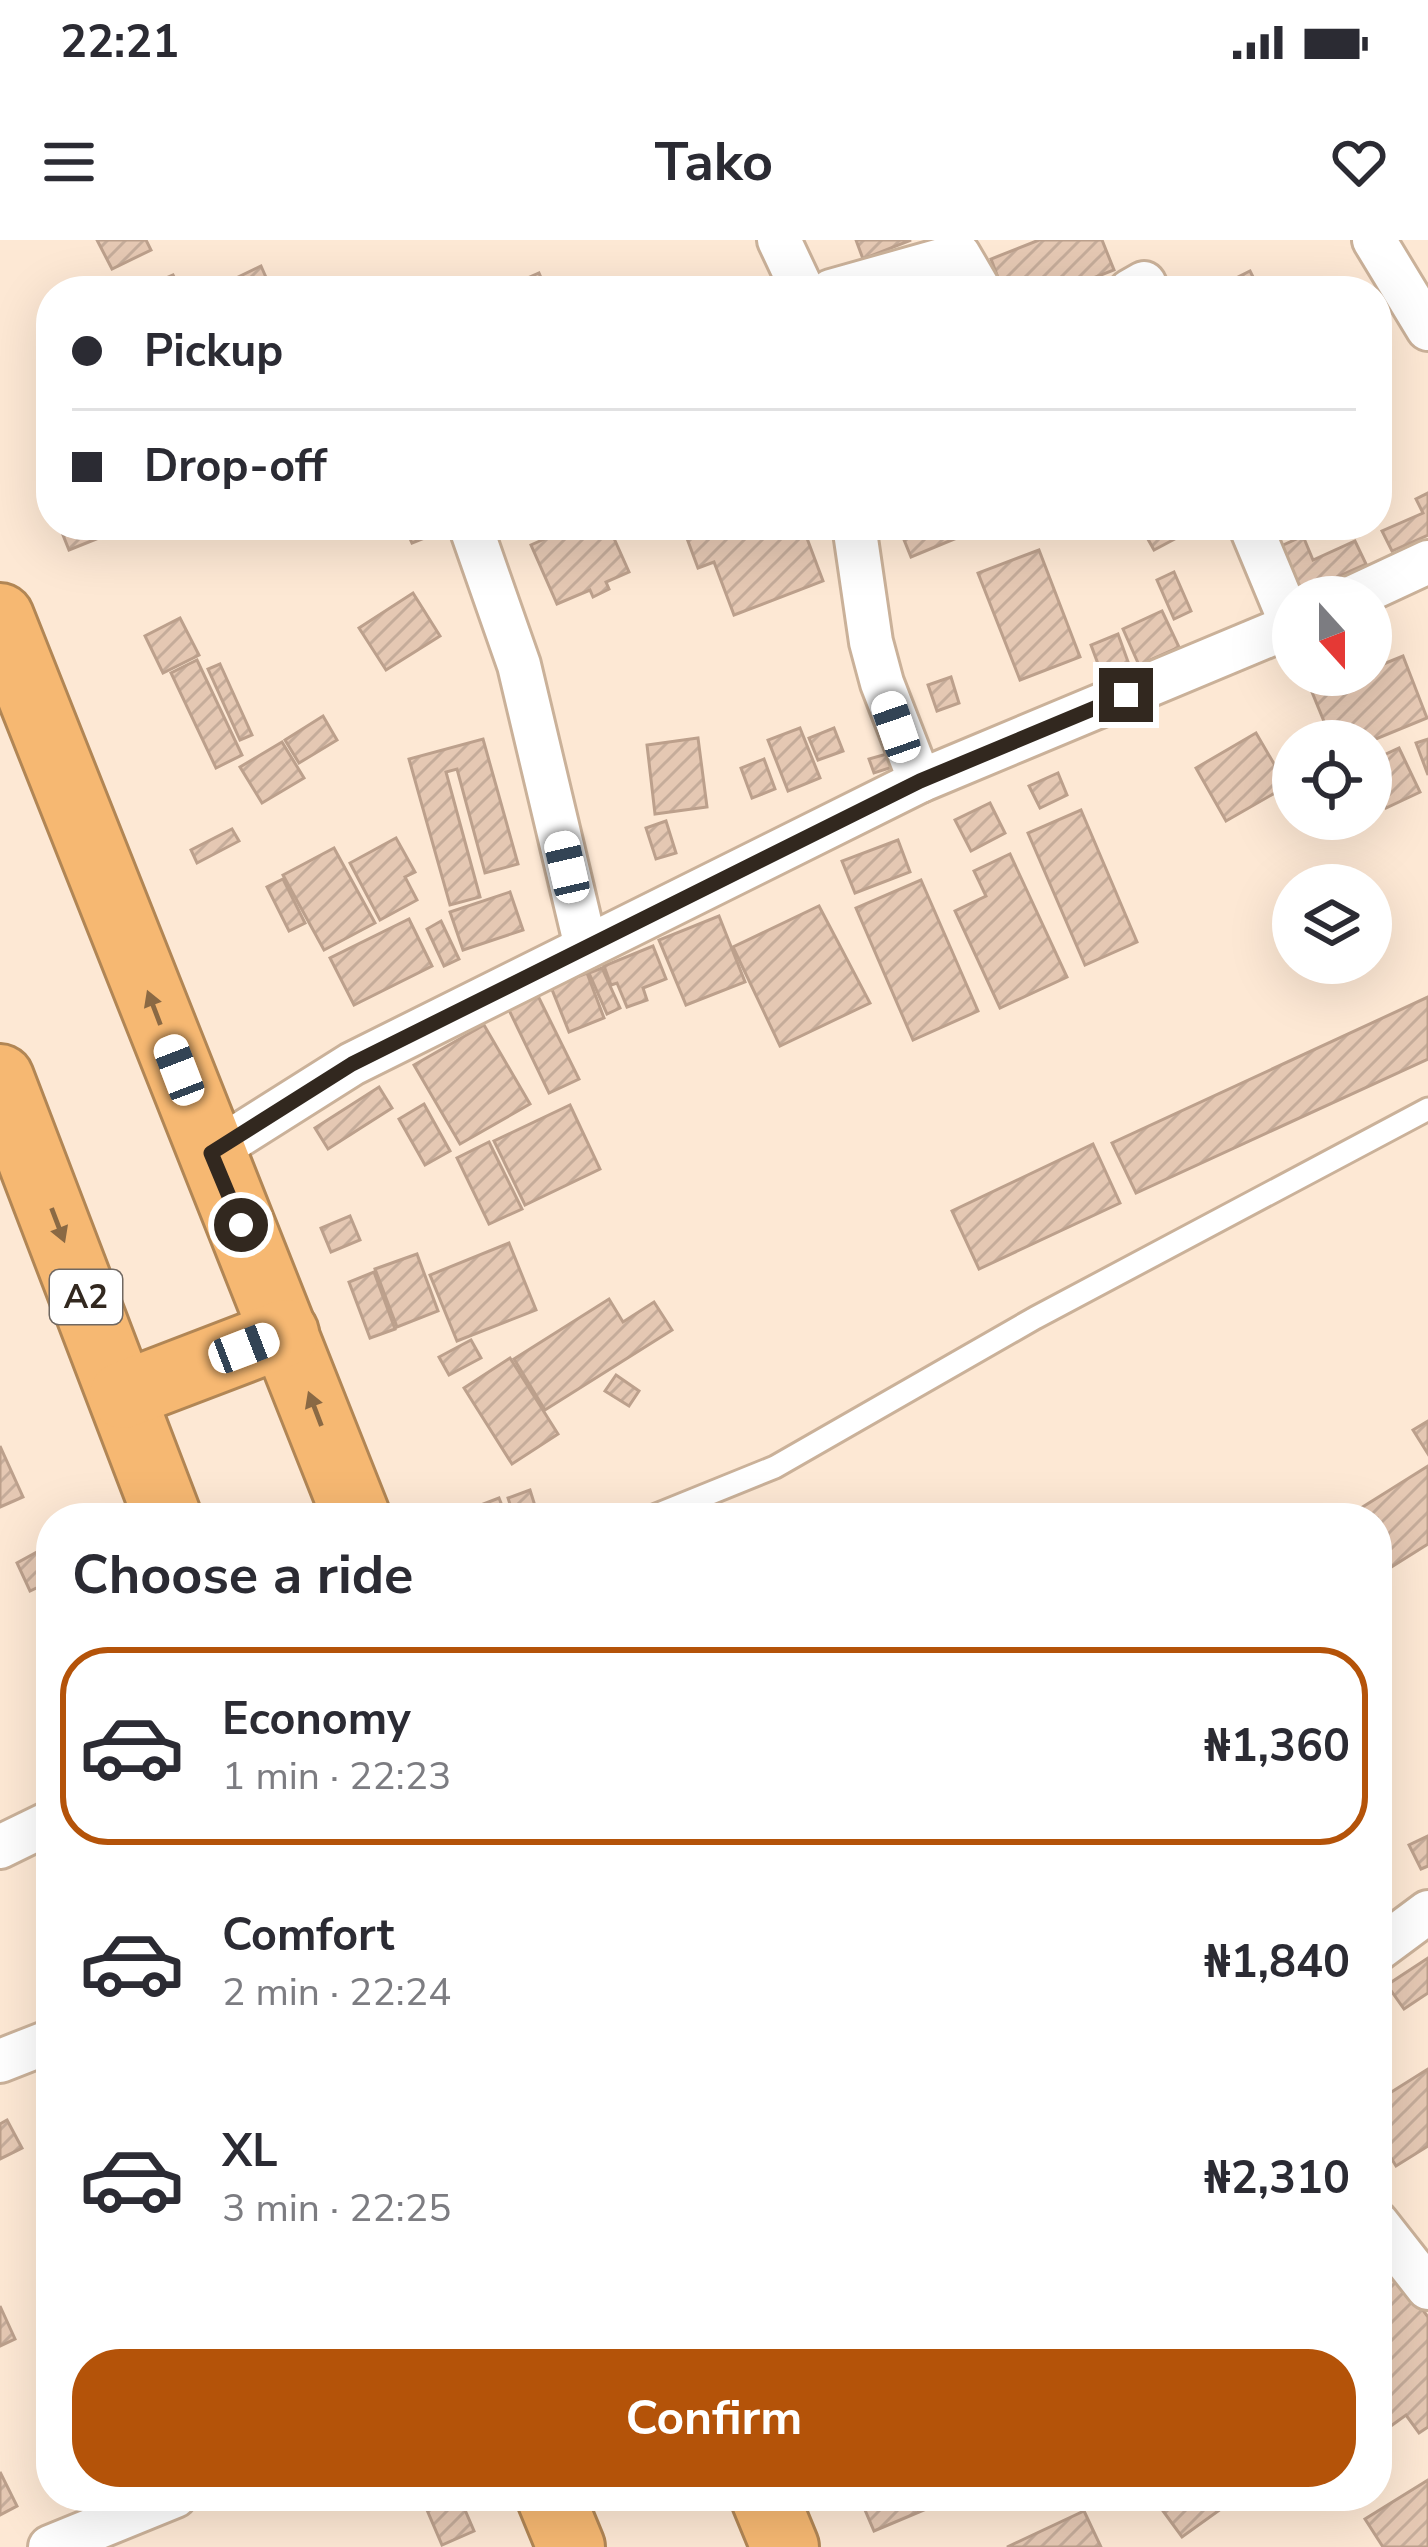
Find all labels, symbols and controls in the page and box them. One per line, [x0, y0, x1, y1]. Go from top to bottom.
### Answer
text: 22:21 [60, 12, 179, 73]
text: Tako [655, 125, 773, 199]
icon: menu [36, 129, 102, 195]
icon: heart [1326, 129, 1392, 195]
text: Pickup [144, 321, 283, 382]
text: Drop-off [144, 436, 327, 497]
north arrow [1272, 576, 1392, 696]
map controls [1272, 576, 1392, 984]
route end [1099, 668, 1153, 722]
car [867, 687, 925, 767]
button: locate [1272, 720, 1392, 840]
car [541, 828, 593, 906]
button: layers [1272, 864, 1392, 984]
one-way arrow [144, 990, 163, 1026]
car [149, 1030, 209, 1110]
route start [214, 1198, 268, 1252]
one-way arrow [50, 1208, 69, 1244]
road number: A2 [50, 1270, 122, 1324]
car [204, 1318, 284, 1378]
one-way arrow [304, 1391, 323, 1427]
text: Choose a ride [72, 1538, 413, 1612]
text: Economy [222, 1689, 411, 1750]
icon: car [78, 1692, 186, 1800]
text: ₦1,360 [1204, 1716, 1350, 1777]
text: 1 min · 22:23 [222, 1750, 451, 1803]
text: Comfort [222, 1905, 394, 1966]
icon: car [78, 1908, 186, 2016]
text: ₦1,840 [1204, 1932, 1350, 1993]
text: 2 min · 22:24 [222, 1966, 451, 2019]
text: XL [222, 2121, 278, 2182]
icon: car [78, 2124, 186, 2232]
text: ₦2,310 [1204, 2148, 1350, 2209]
text: 3 min · 22:25 [222, 2182, 451, 2235]
button: Confirm [72, 2349, 1356, 2487]

